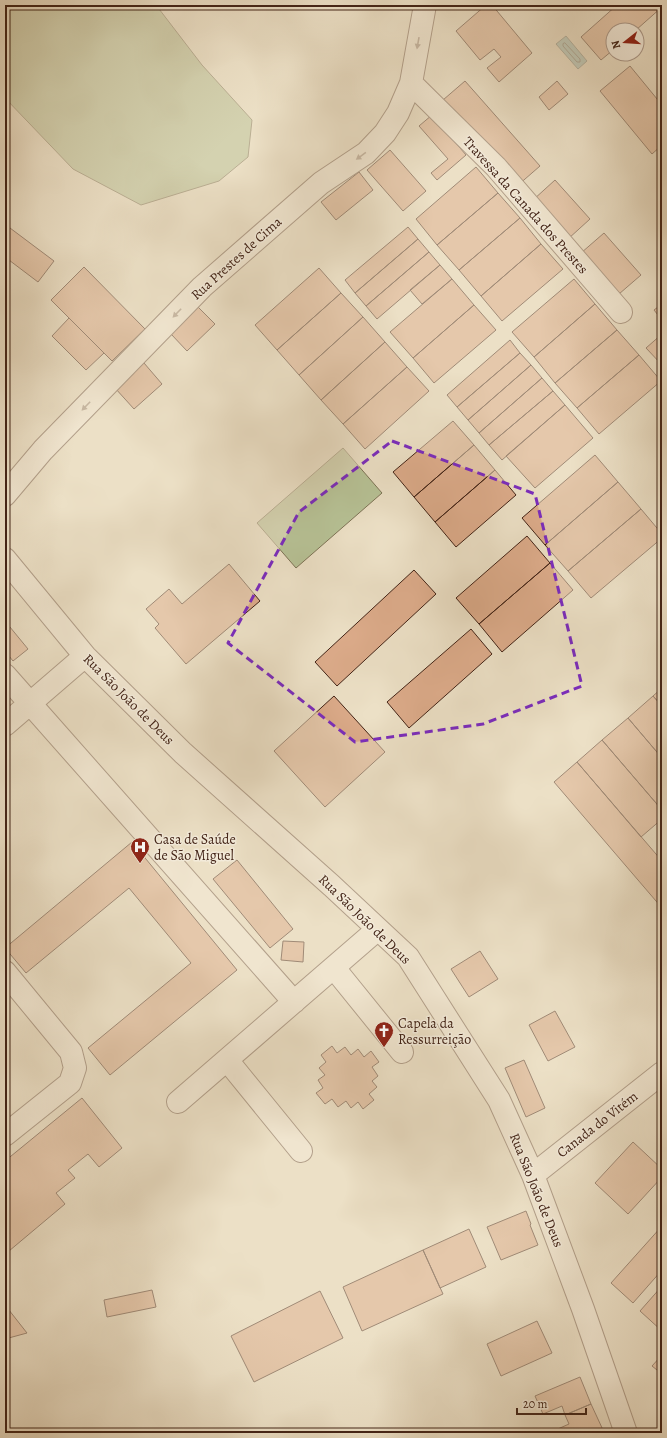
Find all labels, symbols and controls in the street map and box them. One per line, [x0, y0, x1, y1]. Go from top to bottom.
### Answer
north arrow [605, 22, 645, 62]
one-way arrow [415, 37, 421, 49]
text: N [608, 39, 624, 51]
street label: Travessa da Canada dos Prestes [459, 133, 592, 278]
one-way arrow [356, 152, 366, 160]
street label: Rua Prestes de Cima [187, 212, 286, 304]
one-way arrow [172, 308, 182, 318]
one-way arrow [82, 401, 91, 411]
street label: Rua São João de Deus [79, 650, 178, 749]
place label: Casa de Saúde de São Miguel [154, 830, 236, 865]
hospital icon: Casa de Saúde de São Miguel [129, 836, 151, 864]
street label: Rua São João de Deus [314, 870, 415, 968]
place label: Capela da Ressurreição [398, 1014, 471, 1049]
church icon: Capela da Ressurreição [373, 1020, 395, 1048]
street label: Canada do Vitém [553, 1087, 642, 1162]
street label: Rua São João de Deus [505, 1130, 568, 1250]
scale bar [517, 1390, 586, 1416]
text: 20 m [523, 1396, 547, 1412]

